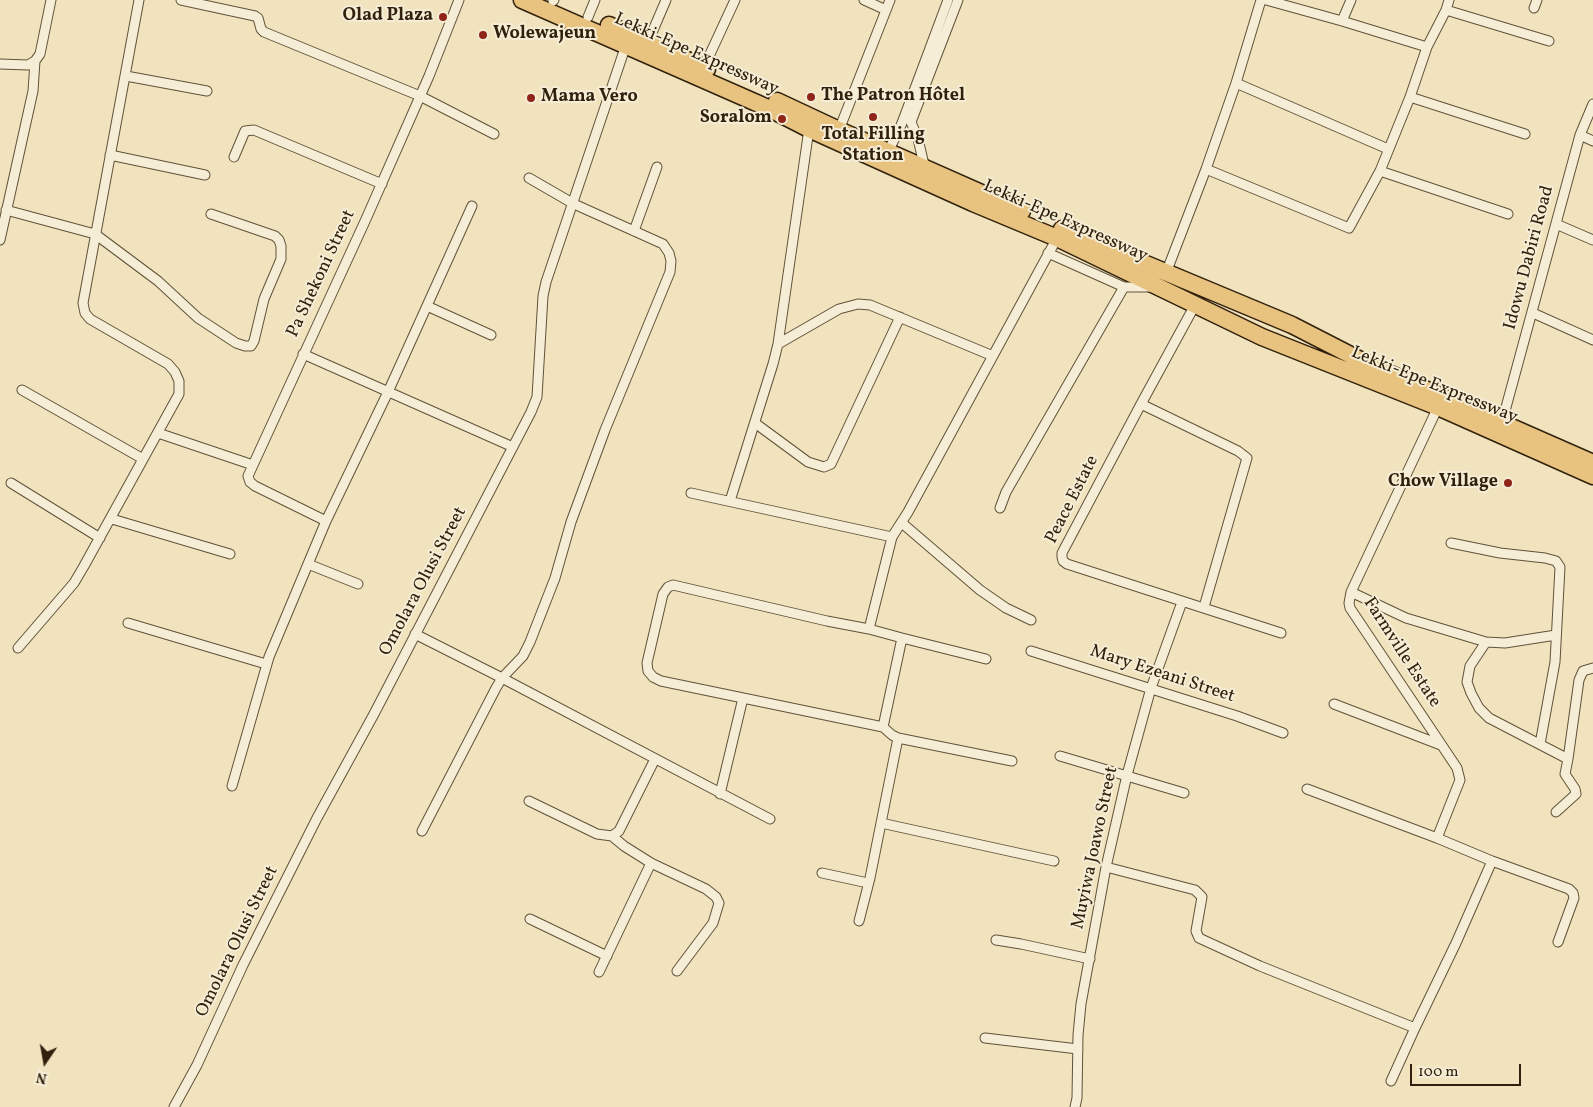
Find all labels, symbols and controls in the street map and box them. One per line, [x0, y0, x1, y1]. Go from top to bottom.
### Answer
place label: Olad Plaza [343, 6, 433, 28]
street label: Lekki-Epe Expressway [610, 9, 782, 101]
marker: Olad Plaza [437, 11, 449, 23]
place label: Wolewajeun [493, 24, 596, 46]
marker: Wolewajeun [477, 29, 489, 41]
place label: The Patron Hôtel [821, 86, 965, 108]
place label: Mama Vero [541, 87, 638, 109]
marker: The Patron Hôtel [805, 91, 817, 103]
marker: Mama Vero [525, 92, 537, 104]
place label: Soralom [700, 108, 772, 130]
marker: Total Filling Station [867, 111, 879, 123]
marker: Soralom [776, 113, 788, 125]
place label: Total Filling Station [821, 125, 925, 168]
street label: Lekki-Epe Expressway [979, 176, 1151, 268]
street label: Idowu Dabiri Road [1500, 184, 1560, 332]
street label: Pa Shekoni Street [283, 207, 361, 341]
street label: Lekki-Epe Expressway [1348, 343, 1520, 429]
street label: Peace Estate [1042, 452, 1104, 548]
place label: Chow Village [1388, 472, 1498, 494]
marker: Chow Village [1502, 477, 1514, 489]
street label: Omolara Olusi Street [376, 504, 472, 660]
street label: Farmville Estate [1357, 594, 1445, 712]
street label: Mary Ezeani Street [1087, 641, 1237, 709]
street label: Muyiwa Joawo Street [1068, 765, 1124, 931]
street label: Omolara Olusi Street [192, 863, 284, 1021]
north arrow [20, 1037, 70, 1087]
scale bar [1413, 1054, 1524, 1086]
text: 100 m [1418, 1062, 1458, 1083]
text: N [35, 1067, 49, 1088]

